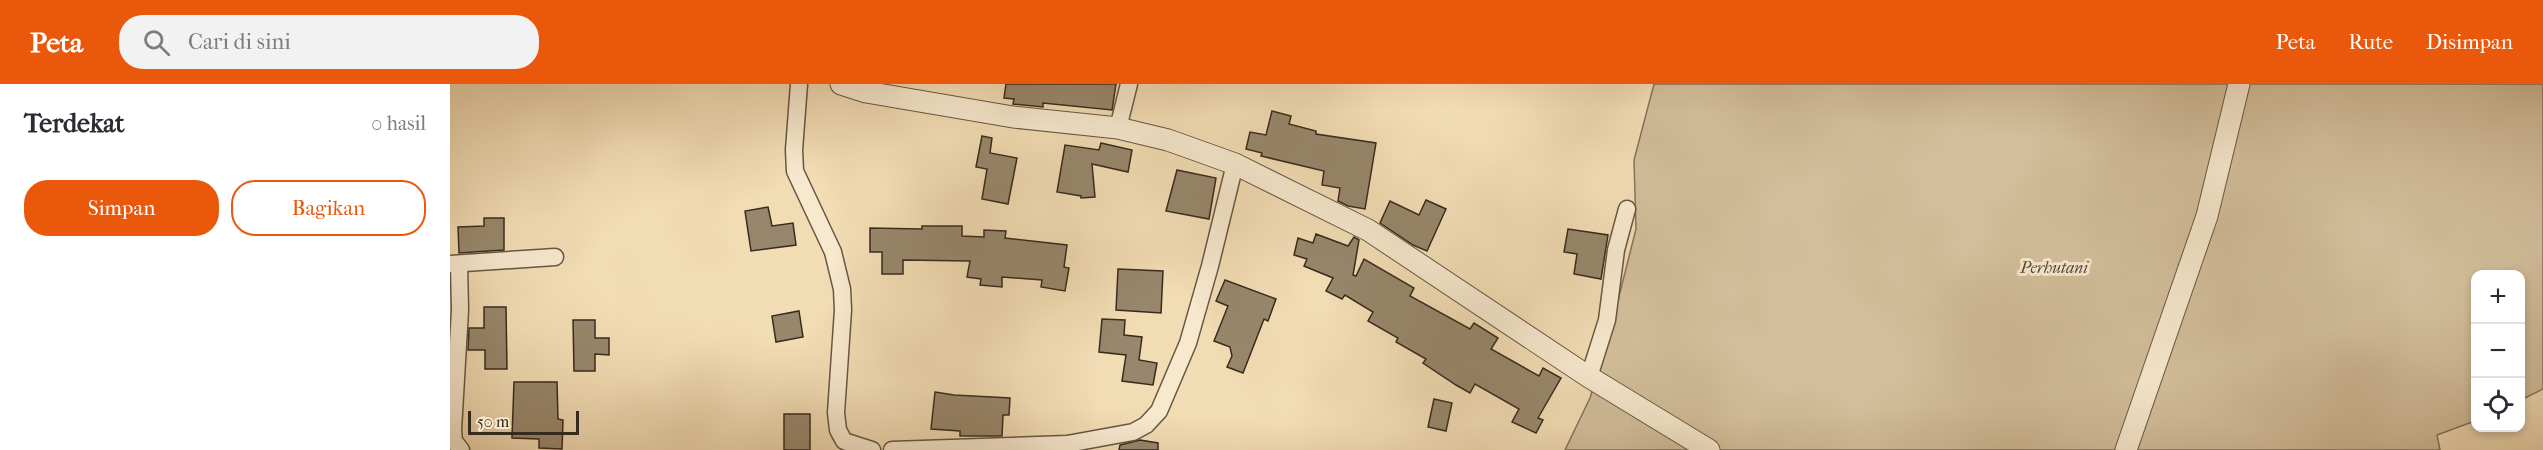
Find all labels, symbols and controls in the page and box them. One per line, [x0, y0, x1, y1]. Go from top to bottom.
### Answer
search box [119, 15, 539, 69]
text: Peta [30, 26, 83, 59]
icon: search [140, 26, 173, 59]
text: Cari di sini [188, 29, 291, 55]
text: Peta [2276, 30, 2315, 54]
text: Rute [2348, 30, 2393, 54]
text: Disimpan [2426, 30, 2513, 54]
text: Terdekat [24, 108, 125, 139]
text: 0 hasil [371, 112, 426, 135]
button: Simpan [24, 180, 219, 236]
button: Bagikan [231, 180, 426, 236]
park label: Perhutani [2019, 258, 2089, 277]
map controls [2471, 270, 2525, 432]
button: + [2471, 270, 2525, 324]
button: − [2471, 324, 2525, 378]
button: locate [2471, 378, 2525, 432]
scale bar [468, 408, 579, 436]
text: 50 m [477, 412, 509, 431]

